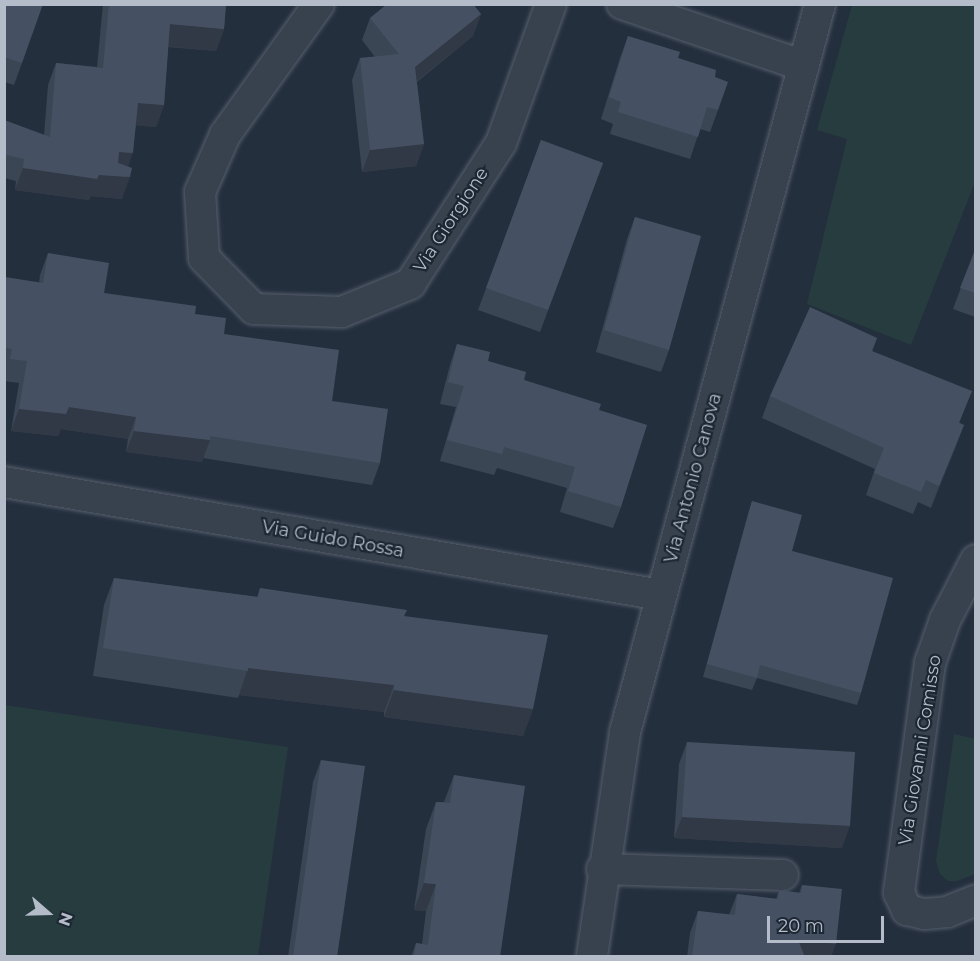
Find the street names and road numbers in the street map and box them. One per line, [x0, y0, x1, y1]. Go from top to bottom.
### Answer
street label: Via Giorgione [409, 163, 493, 277]
street label: Via Antonio Canova [660, 391, 726, 565]
street label: Via Guido Rossa [260, 516, 406, 562]
street label: Via Giovanni Comisso [894, 653, 946, 847]

